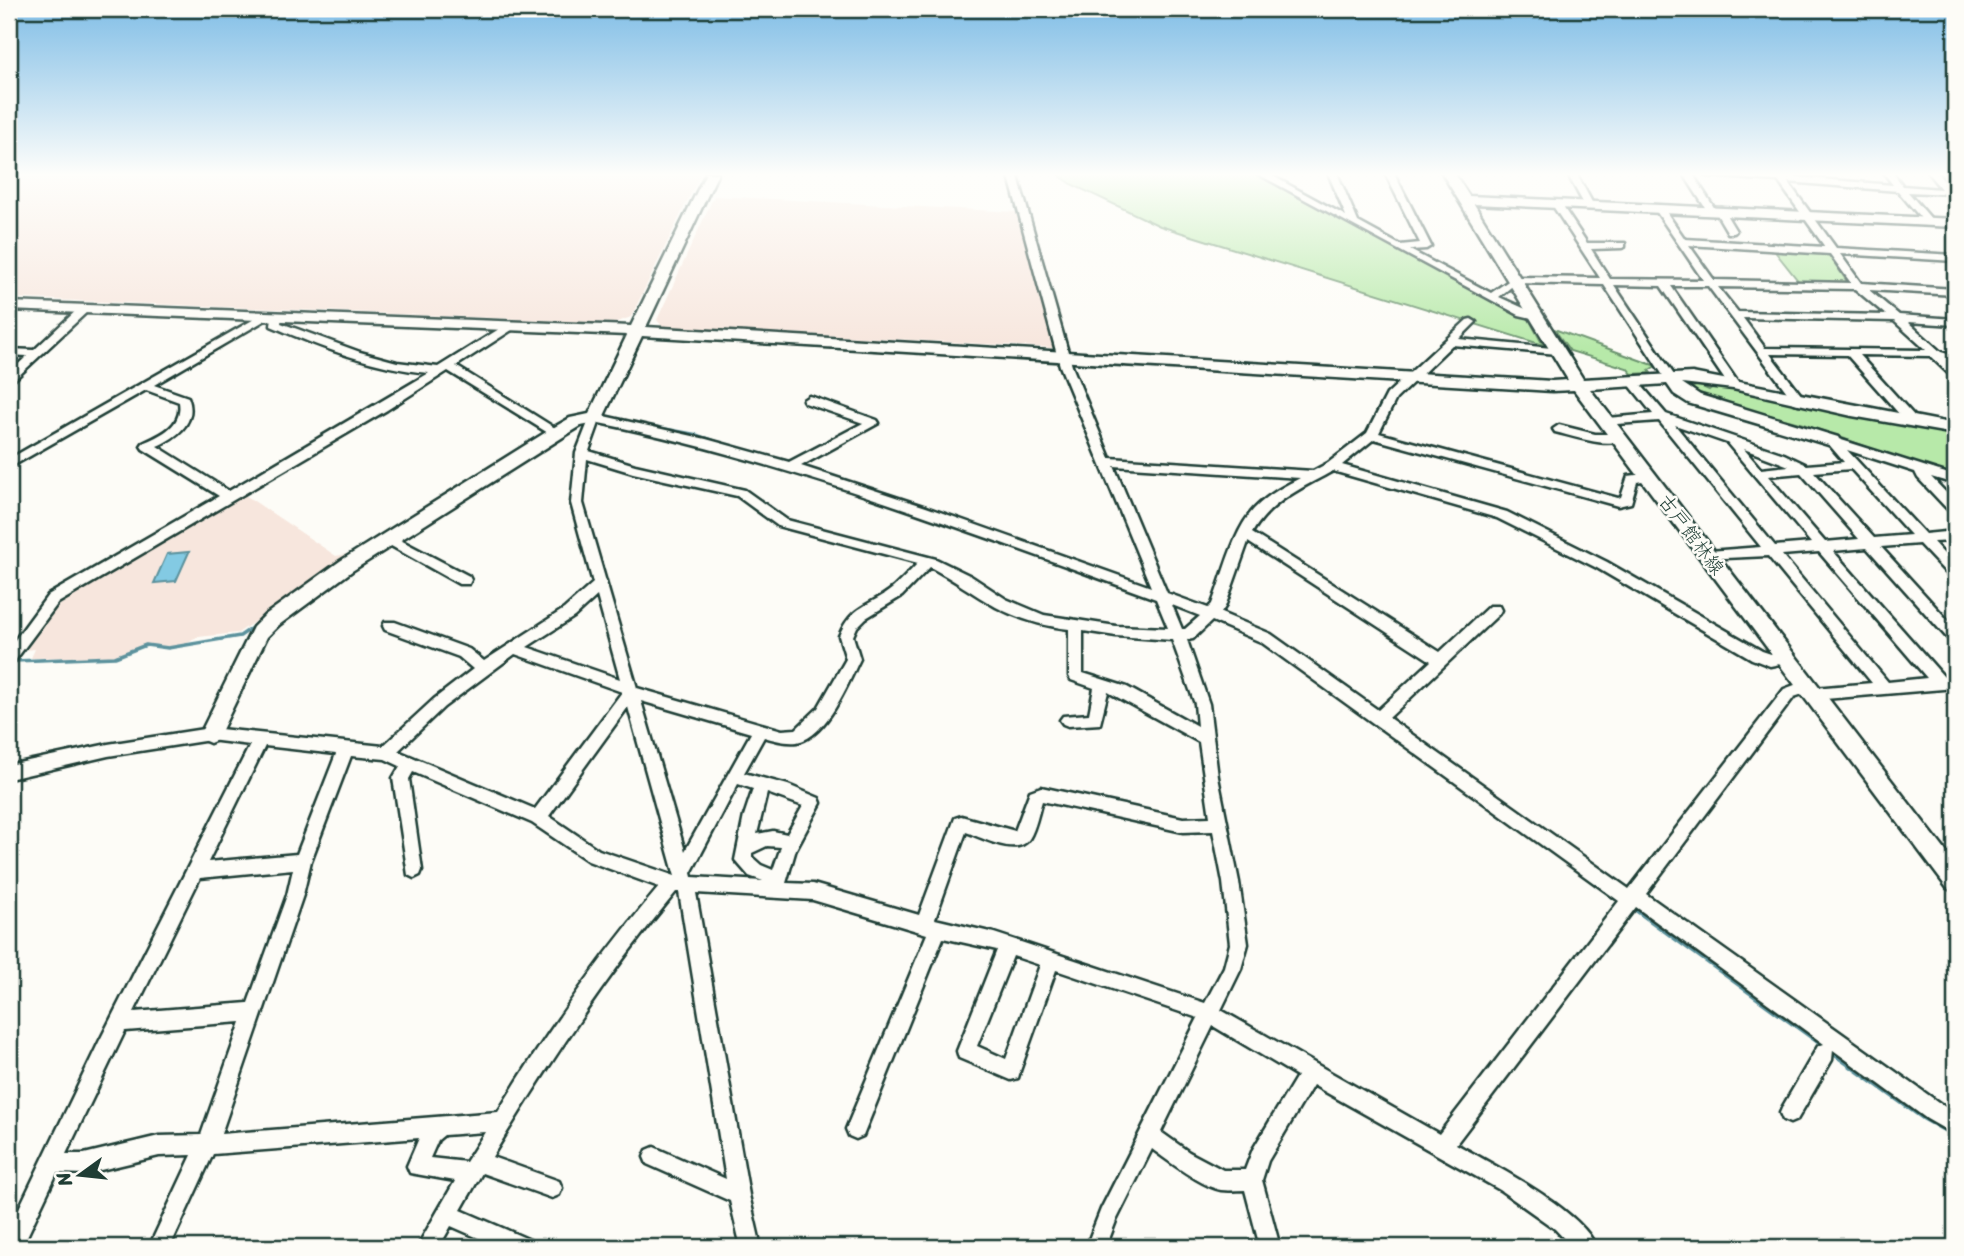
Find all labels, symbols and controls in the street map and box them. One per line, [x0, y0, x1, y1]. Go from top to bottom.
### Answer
street label: 古戸館林線 [1650, 486, 1733, 582]
north arrow [46, 1140, 116, 1210]
text: N [46, 1168, 82, 1191]

